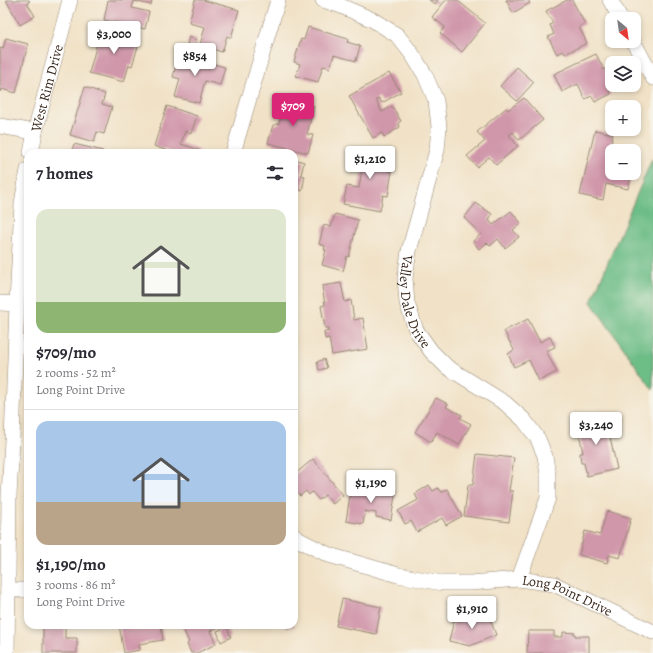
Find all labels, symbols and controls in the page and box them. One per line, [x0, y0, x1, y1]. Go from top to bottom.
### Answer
north arrow [605, 12, 641, 48]
map controls [605, 12, 641, 180]
pin: $3,000 [81, 21, 147, 55]
text: $3,000 [97, 25, 131, 42]
street label: West Rim Drive [26, 42, 67, 135]
pin: $854 [171, 43, 219, 77]
text: $854 [183, 47, 207, 64]
button: layers [605, 56, 641, 92]
pin: $709 [269, 93, 317, 127]
text: $709 [281, 97, 305, 114]
button: + [605, 100, 641, 136]
button: − [605, 144, 641, 180]
pin: $1,210 [337, 146, 403, 180]
text: $1,210 [354, 150, 386, 167]
text: 7 homes [36, 162, 93, 185]
icon: filters [264, 162, 286, 184]
icon: home [125, 235, 197, 307]
street label: Valley Dale Drive [395, 253, 435, 352]
text: $709/mo [36, 341, 96, 364]
text: 2 rooms · 52 m² [36, 364, 116, 381]
text: Long Point Drive [36, 381, 125, 398]
pin: $3,240 [563, 412, 629, 446]
text: $3,240 [579, 416, 613, 433]
icon: home [125, 447, 197, 519]
pin: $1,190 [338, 470, 404, 504]
text: $1,190 [355, 474, 387, 491]
text: $1,190/mo [36, 553, 106, 576]
street label: Long Point Drive [521, 570, 616, 621]
text: 3 rooms · 86 m² [36, 576, 116, 593]
text: Long Point Drive [36, 593, 125, 610]
pin: $1,910 [439, 596, 505, 630]
text: $1,910 [456, 600, 488, 617]

